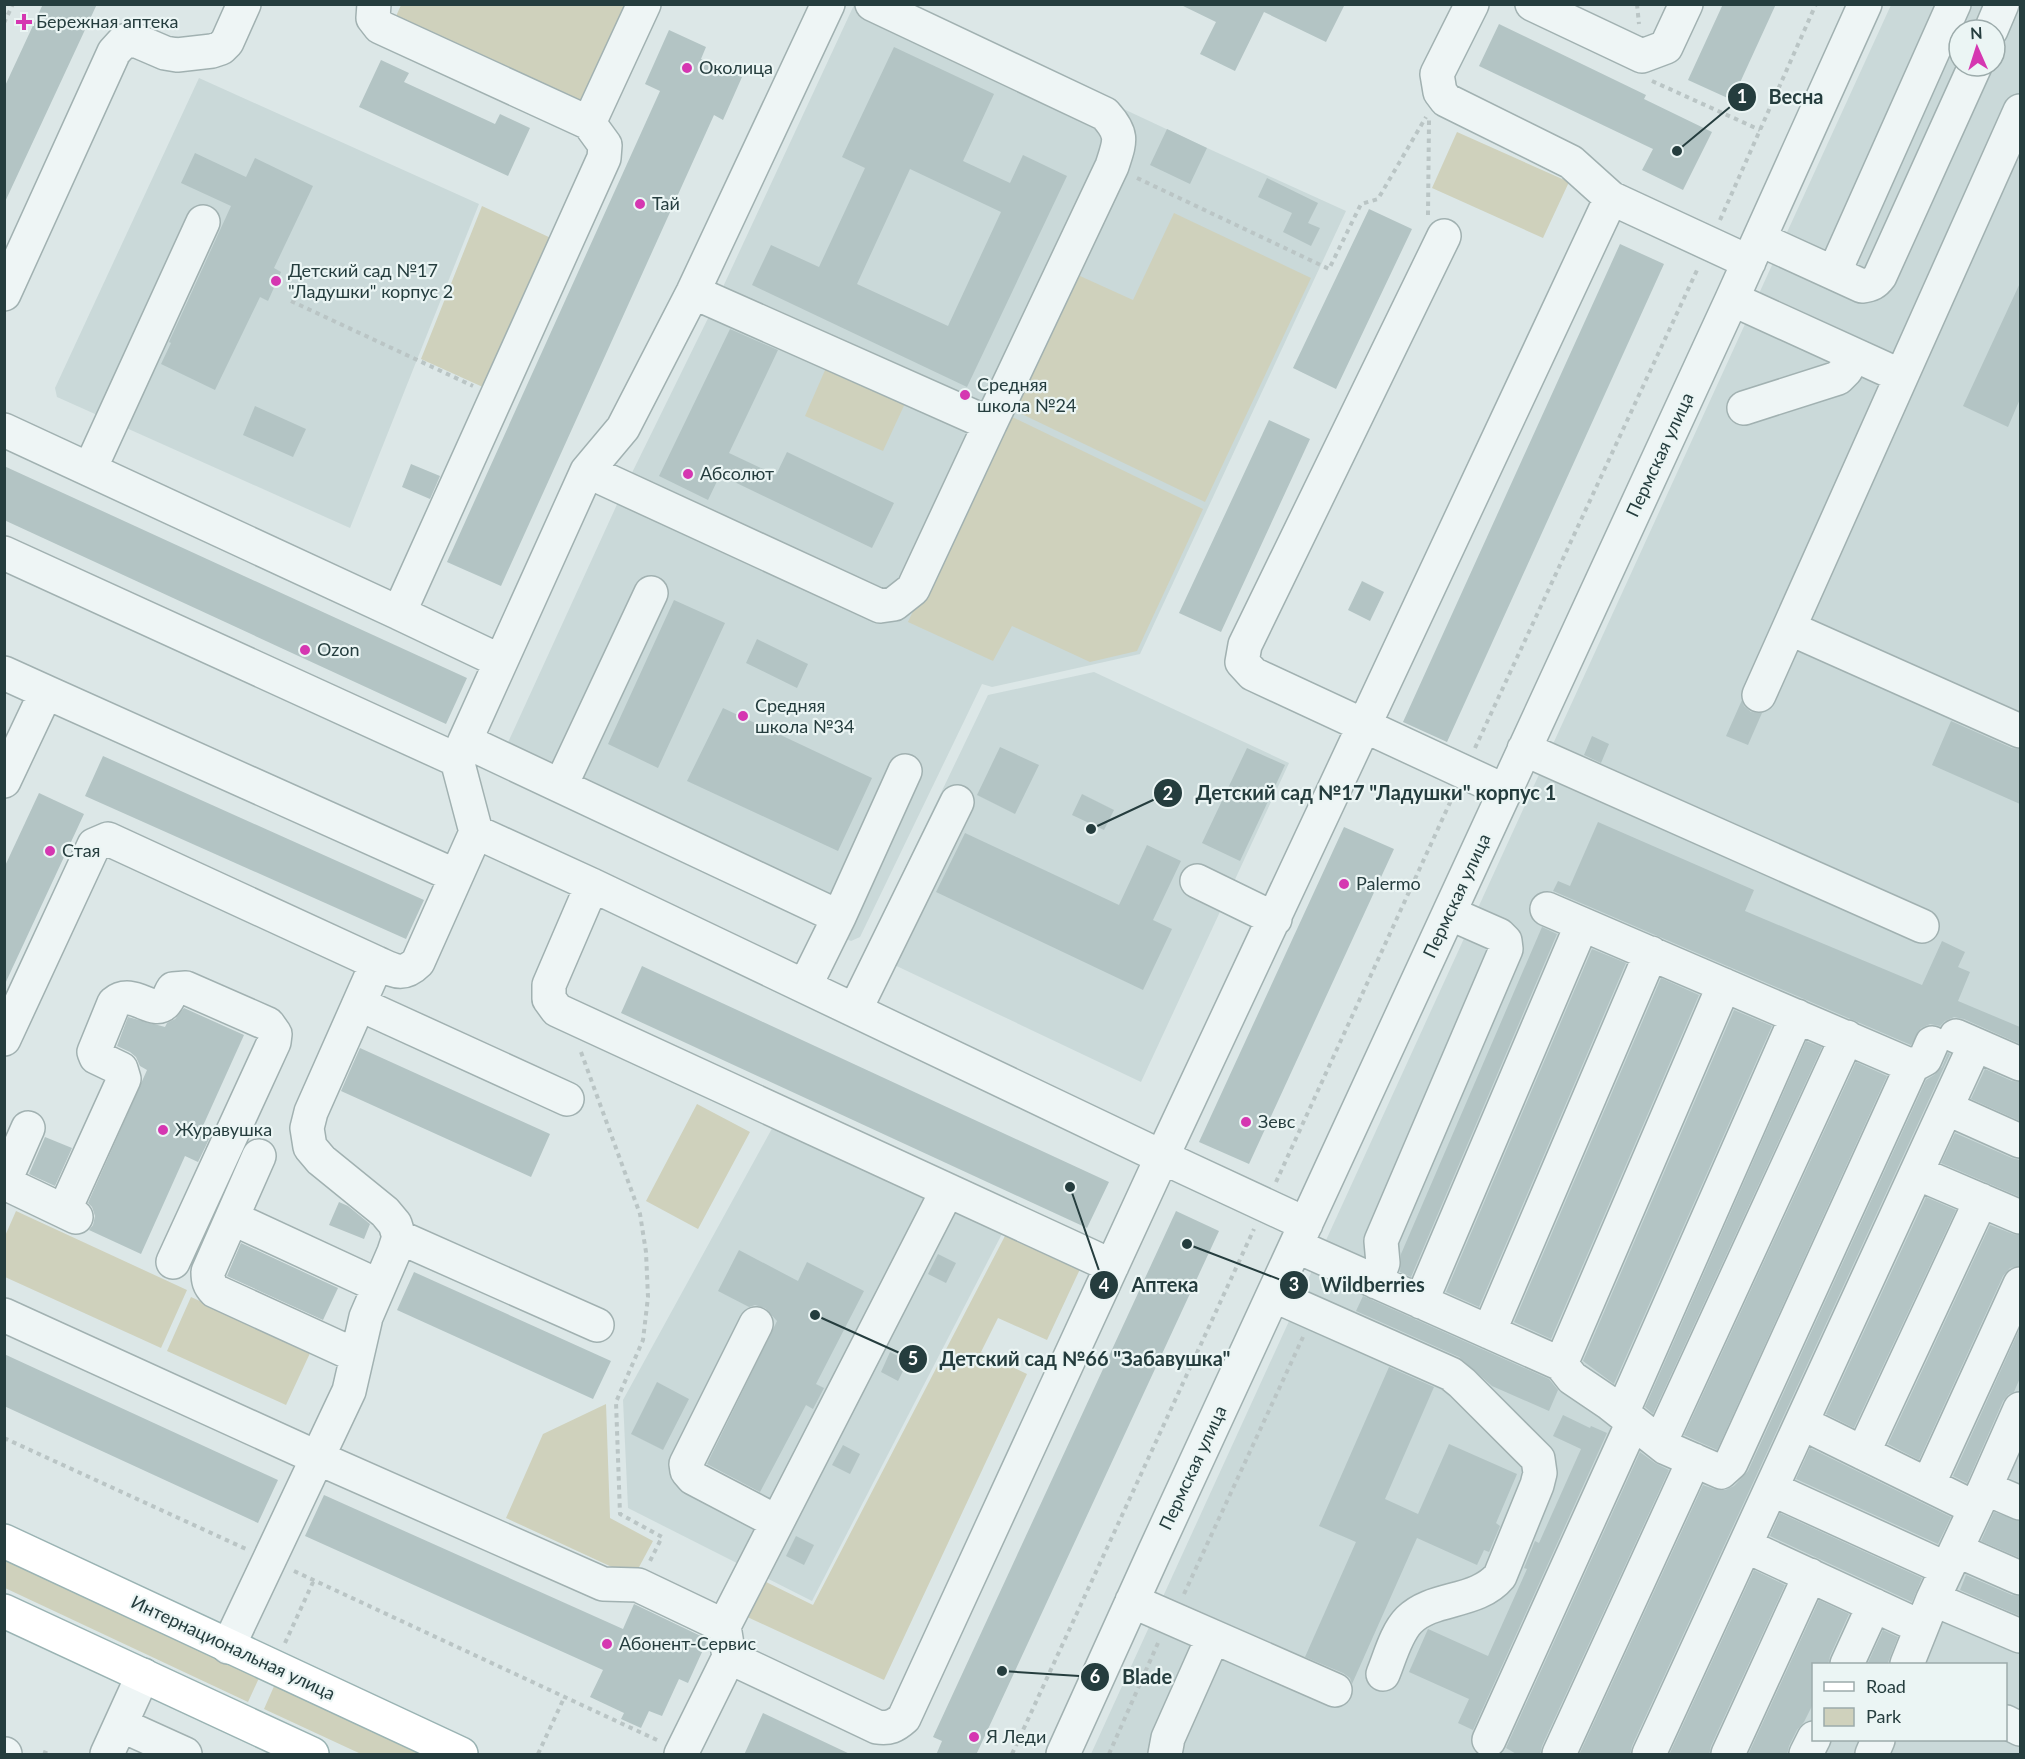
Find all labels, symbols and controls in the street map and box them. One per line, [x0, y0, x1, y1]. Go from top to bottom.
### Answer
place label: Бережная аптека [36, 10, 178, 32]
marker: Бережная аптека [17, 15, 31, 29]
north arrow [1947, 18, 2007, 78]
text: N [1970, 23, 1983, 42]
place label: Околица [699, 56, 773, 78]
marker: Околица [680, 61, 694, 75]
callout: Весна [1727, 78, 1836, 116]
text: Весна [1769, 84, 1823, 108]
text: 1 [1737, 85, 1747, 107]
place label: Тай [652, 192, 680, 214]
marker: Тай [633, 197, 647, 211]
place label: Детский сад №17 "Ладушки" корпус 2 [288, 259, 453, 302]
marker: Детский сад №17 "Ладушки" корпус 2 [269, 274, 283, 288]
place label: Средняя школа №24 [977, 373, 1077, 416]
marker: Средняя школа №24 [958, 388, 972, 402]
street label: Пермская улица [1621, 389, 1698, 520]
place label: Абсолют [700, 462, 774, 484]
marker: Абсолют [681, 467, 695, 481]
place label: Ozon [317, 638, 359, 660]
marker: Ozon [298, 643, 312, 657]
place label: Средняя школа №34 [755, 694, 855, 737]
marker: Средняя школа №34 [736, 709, 750, 723]
callout: Детский сад №17 "Ладушки" корпус 1 [1153, 774, 1568, 812]
text: Детский сад №17 "Ладушки" корпус 1 [1196, 780, 1556, 804]
text: 2 [1163, 782, 1173, 804]
street label: Пермская улица [1418, 830, 1495, 961]
place label: Стая [62, 839, 100, 861]
marker: Стая [43, 844, 57, 858]
place label: Palermo [1356, 872, 1421, 894]
marker: Palermo [1337, 877, 1351, 891]
place label: Зевс [1258, 1110, 1296, 1132]
marker: Зевс [1239, 1115, 1253, 1129]
place label: Журавушка [175, 1118, 272, 1140]
marker: Журавушка [156, 1123, 170, 1137]
callout: Аптека [1089, 1266, 1210, 1304]
callout: Wildberries [1279, 1266, 1437, 1304]
text: Аптека [1131, 1272, 1198, 1296]
text: Wildberries [1321, 1272, 1425, 1296]
text: 3 [1289, 1273, 1299, 1295]
text: 4 [1099, 1274, 1109, 1296]
callout: Детский сад №66 "Забавушка" [898, 1340, 1243, 1378]
text: Детский сад №66 "Забавушка" [940, 1346, 1230, 1370]
text: 5 [908, 1347, 918, 1369]
street label: Пермская улица [1154, 1402, 1231, 1533]
street label: Интернациональная улица [128, 1590, 339, 1704]
place label: Абонент-Сервис [619, 1632, 756, 1654]
marker: Абонент-Сервис [600, 1637, 614, 1651]
callout: Blade [1080, 1658, 1184, 1696]
legend [1812, 1663, 2007, 1741]
text: Blade [1122, 1664, 1172, 1688]
text: 6 [1090, 1665, 1100, 1687]
text: Road [1866, 1675, 1906, 1697]
text: Park [1866, 1705, 1902, 1727]
place label: Я Леди [985, 1725, 1046, 1747]
marker: Я Леди [967, 1730, 981, 1744]

